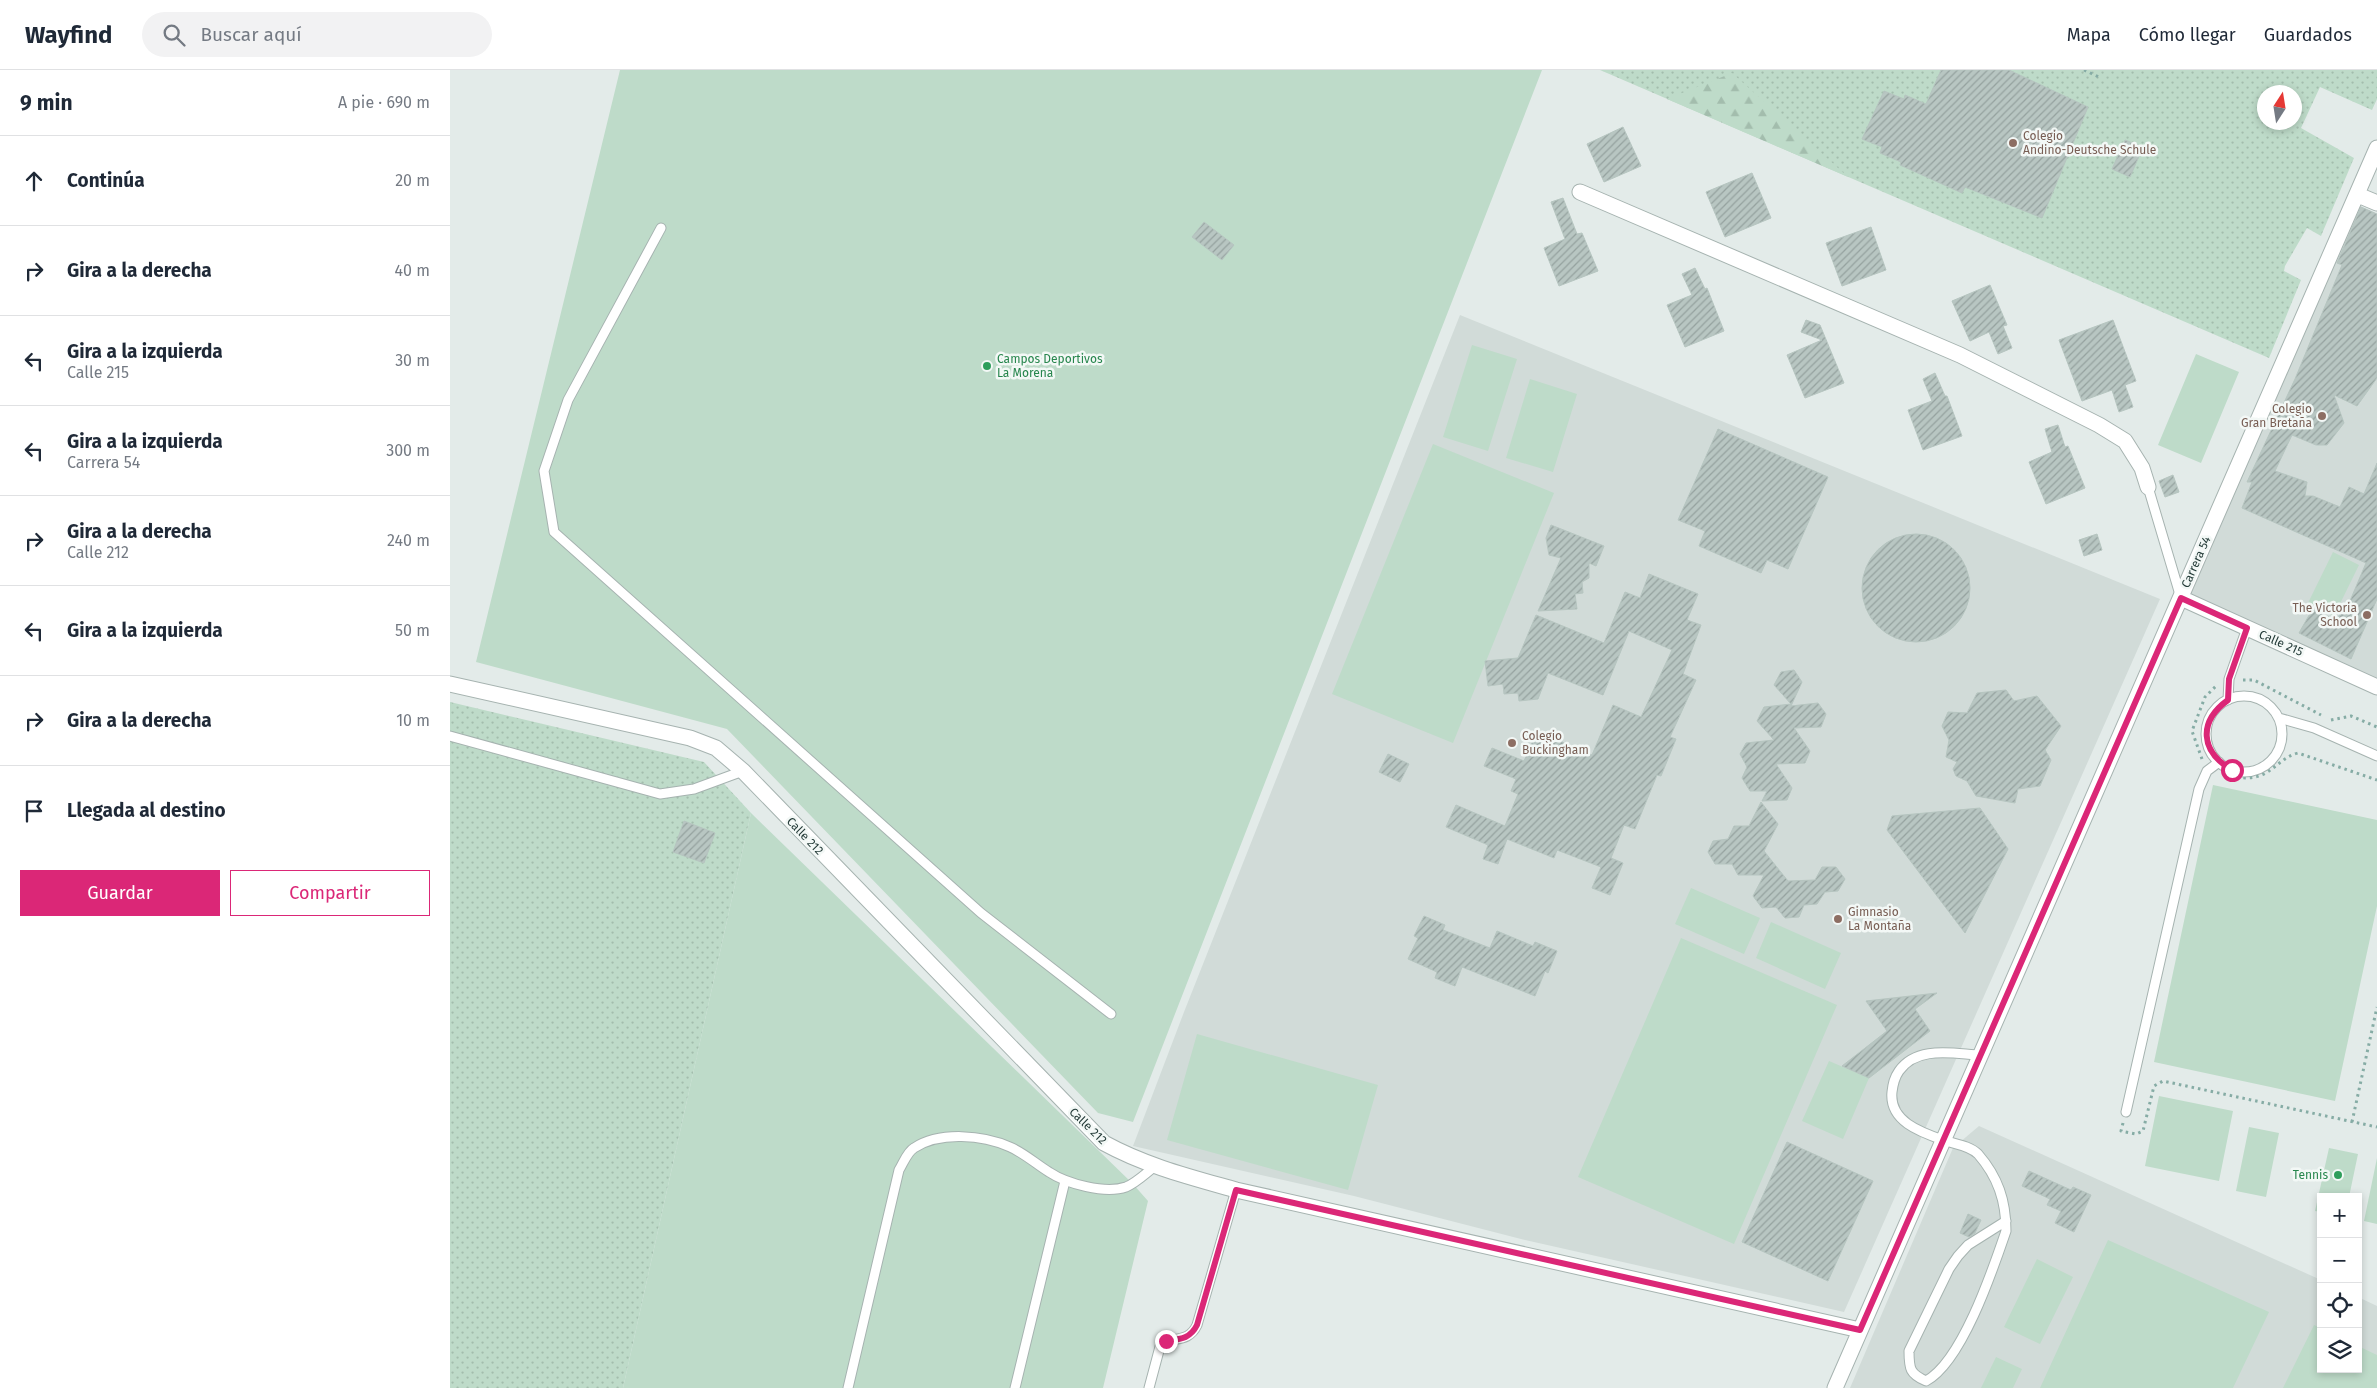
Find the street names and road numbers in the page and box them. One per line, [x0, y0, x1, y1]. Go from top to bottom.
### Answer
street label: Carrera 54 [2178, 534, 2214, 590]
street label: Calle 215 [2257, 627, 2305, 659]
street label: Calle 212 [784, 814, 826, 858]
street label: Calle 212 [1066, 1105, 1110, 1147]

